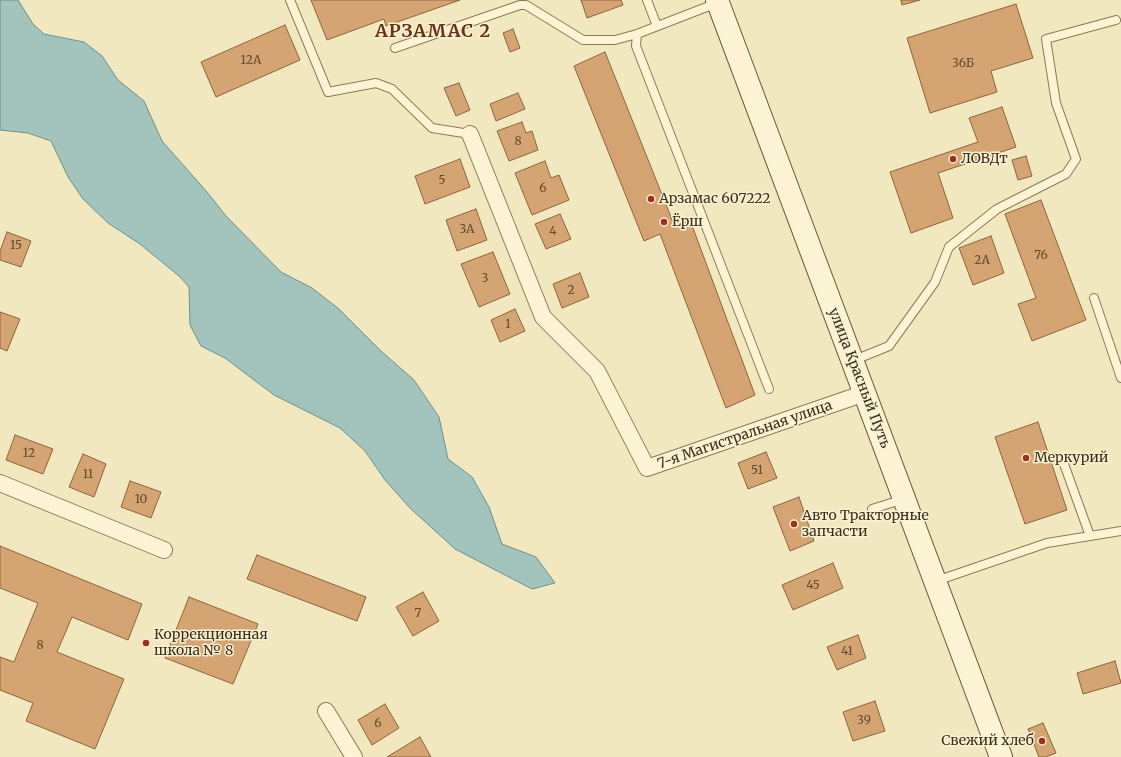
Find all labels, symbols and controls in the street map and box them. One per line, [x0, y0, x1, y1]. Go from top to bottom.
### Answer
district label: АРЗАМАС 2 [375, 21, 491, 43]
house number: 12А [241, 54, 261, 68]
house number: 36Б [952, 57, 974, 71]
house number: 8 [514, 135, 522, 149]
place label: ЛОВДт [961, 151, 1008, 167]
marker: ЛОВДт [948, 154, 958, 164]
house number: 5 [438, 174, 446, 188]
house number: 6 [539, 182, 547, 196]
place label: Арзамас 607222 [659, 191, 771, 207]
marker: Арзамас 607222 [646, 194, 656, 204]
place label: Ёрш [672, 214, 703, 230]
marker: Ёрш [659, 217, 669, 227]
house number: 3А [459, 223, 475, 237]
house number: 4 [549, 225, 557, 239]
house number: 15 [10, 239, 22, 253]
house number: 76 [1034, 249, 1048, 263]
house number: 2А [974, 254, 990, 268]
house number: 3 [482, 272, 488, 286]
house number: 2 [567, 284, 575, 298]
street label: улица Красный Путь [824, 305, 894, 451]
house number: 1 [505, 318, 511, 332]
street label: 7-я Магистральная улица [655, 397, 835, 473]
house number: 12 [23, 447, 35, 461]
place label: Меркурий [1034, 450, 1109, 466]
marker: Меркурий [1021, 453, 1031, 463]
house number: 51 [751, 464, 763, 478]
house number: 11 [83, 468, 93, 482]
house number: 10 [135, 493, 147, 507]
place label: Авто Тракторные запчасти [802, 508, 929, 540]
marker: Авто Тракторные запчасти [789, 519, 799, 529]
house number: 45 [806, 579, 820, 593]
house number: 7 [415, 607, 421, 621]
place label: Коррекционная школа № 8 [154, 627, 268, 660]
marker: Коррекционная школа № 8 [141, 638, 151, 648]
house number: 8 [36, 639, 44, 653]
house number: 41 [841, 645, 853, 659]
house number: 39 [857, 714, 871, 728]
house number: 6 [374, 717, 382, 731]
place label: Свежий хлеб [941, 733, 1034, 749]
marker: Свежий хлеб [1037, 736, 1047, 746]

